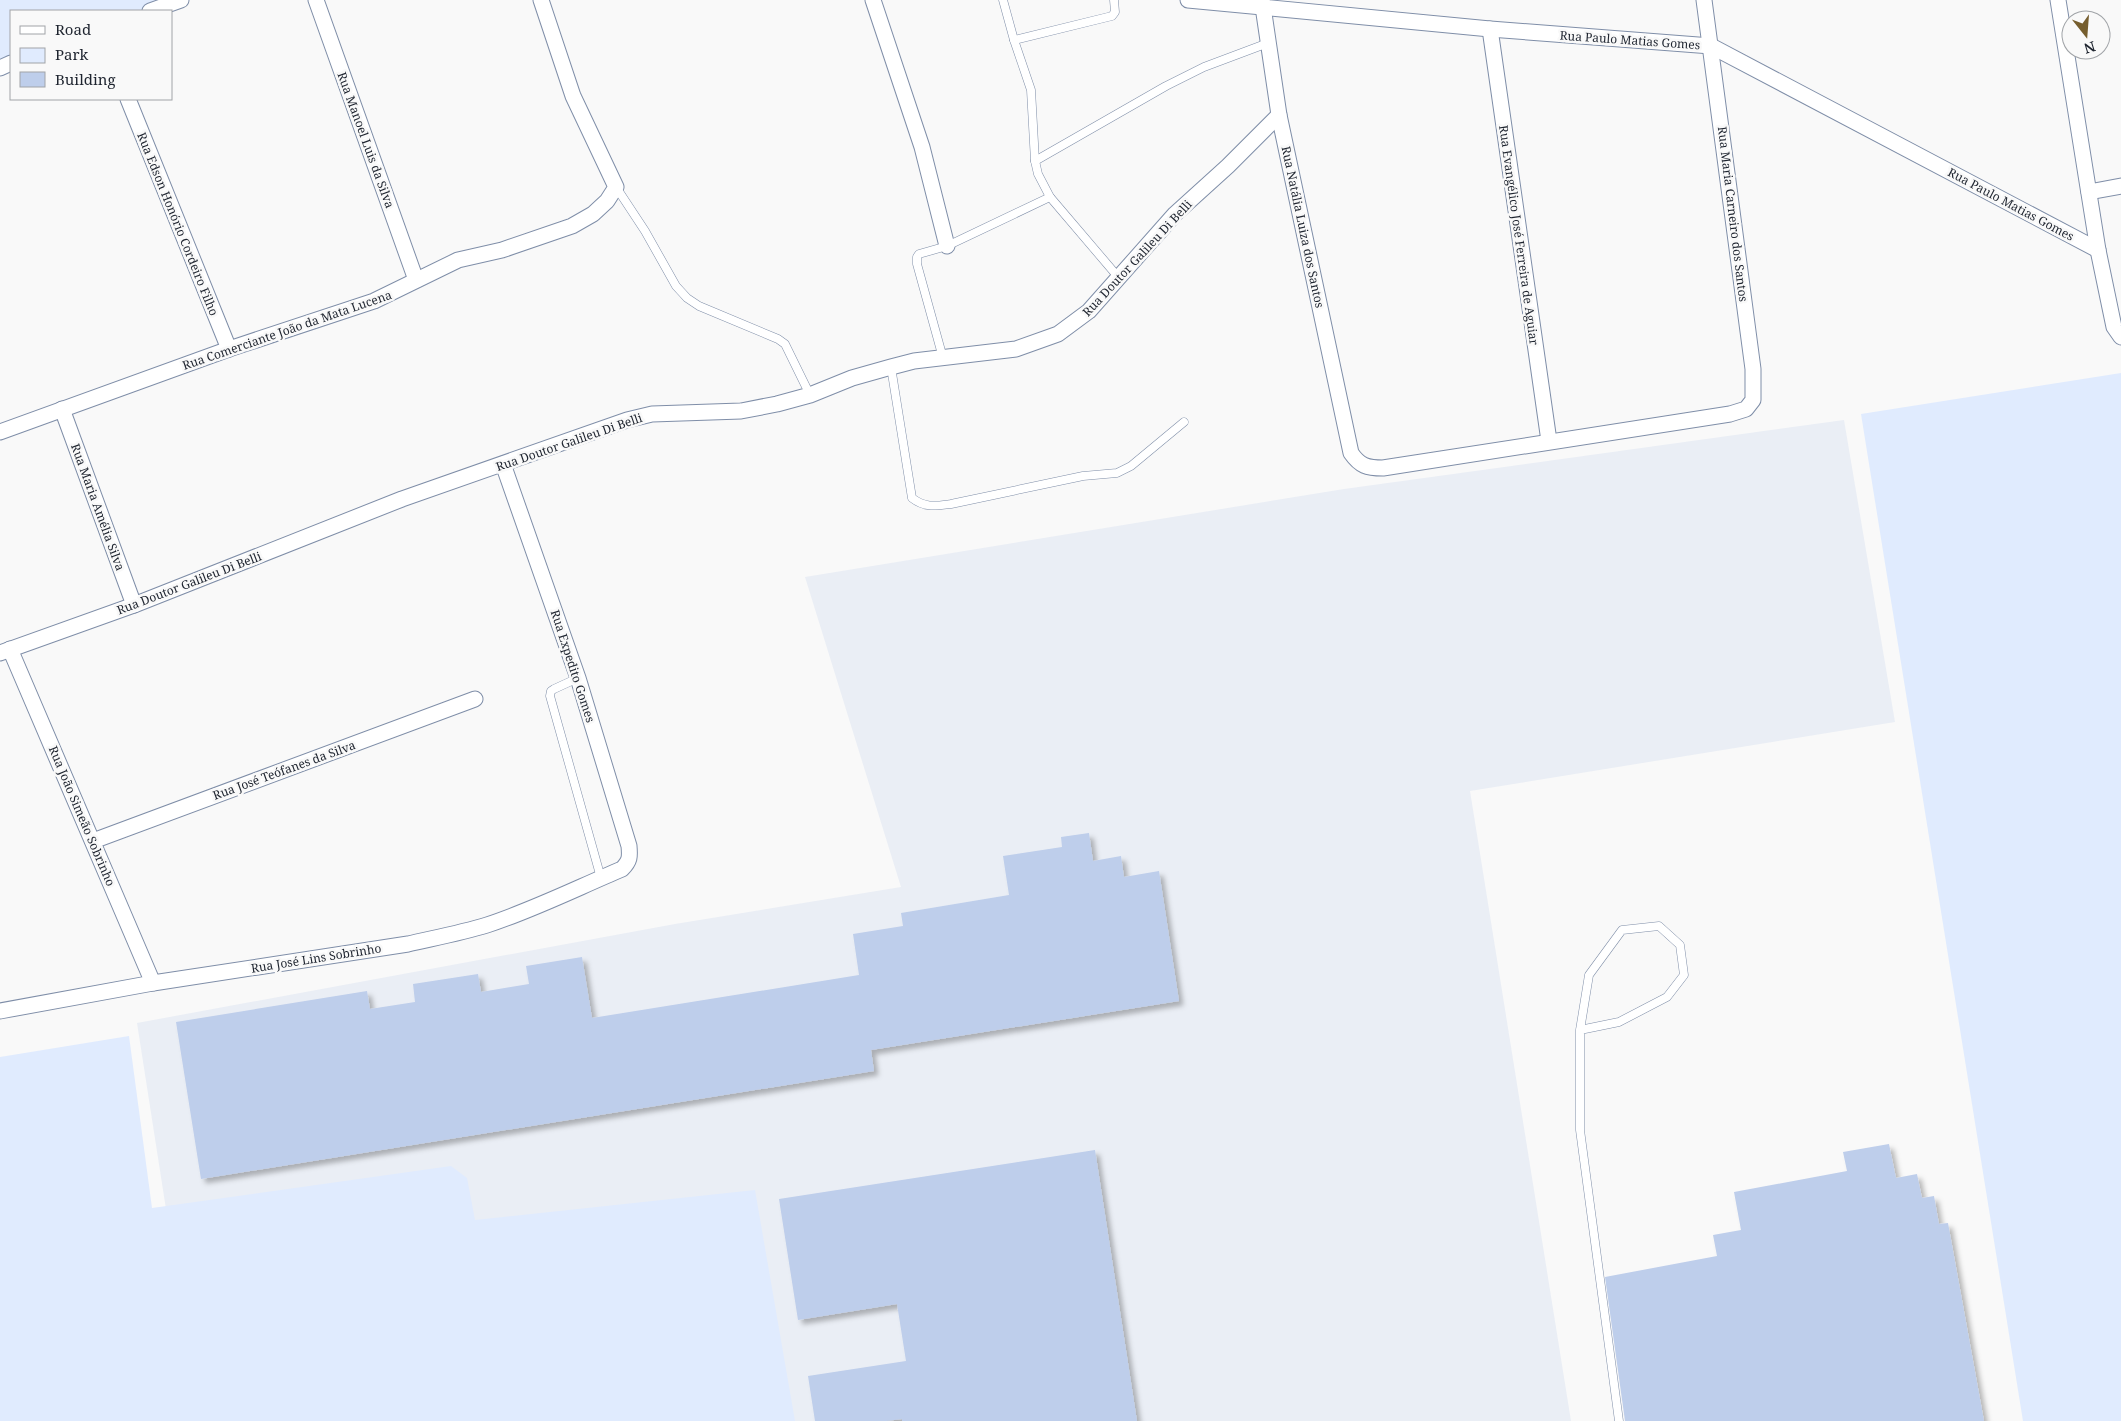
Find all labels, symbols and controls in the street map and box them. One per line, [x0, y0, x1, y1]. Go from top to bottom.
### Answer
legend [10, 10, 172, 100]
north arrow [2061, 10, 2111, 60]
text: Road [55, 19, 91, 39]
street label: Rua Paulo Matias Gomes [1559, 27, 1701, 53]
text: N [2082, 37, 2098, 59]
text: Park [55, 44, 89, 64]
text: Building [55, 69, 116, 89]
street label: Rua Manoel Luis da Silva [333, 70, 399, 211]
street label: Rua Evangélico José Ferreira de Aguiar [1495, 124, 1543, 347]
street label: Rua Maria Carneiro dos Santos [1714, 125, 1752, 303]
street label: Rua Edson Honório Cordeiro Filho [133, 130, 223, 318]
street label: Rua Natália Luiza dos Santos [1278, 145, 1328, 309]
street label: Rua Paulo Matias Gomes [1945, 163, 2077, 245]
street label: Rua Doutor Galileu Di Belli [1078, 196, 1196, 320]
street label: Rua Comerciante João da Mata Lucena [180, 286, 394, 374]
street label: Rua Doutor Galileu Di Belli [494, 409, 645, 475]
street label: Rua Maria Amélia Silva [67, 441, 129, 573]
street label: Rua Doutor Galileu Di Belli [114, 547, 264, 618]
street label: Rua Expedito Gomes [547, 607, 599, 725]
street label: Rua José Teófanes da Silva [210, 736, 358, 804]
street label: Rua João Simeão Sobrinho [45, 743, 119, 889]
street label: Rua José Lins Sobrinho [250, 939, 382, 977]

